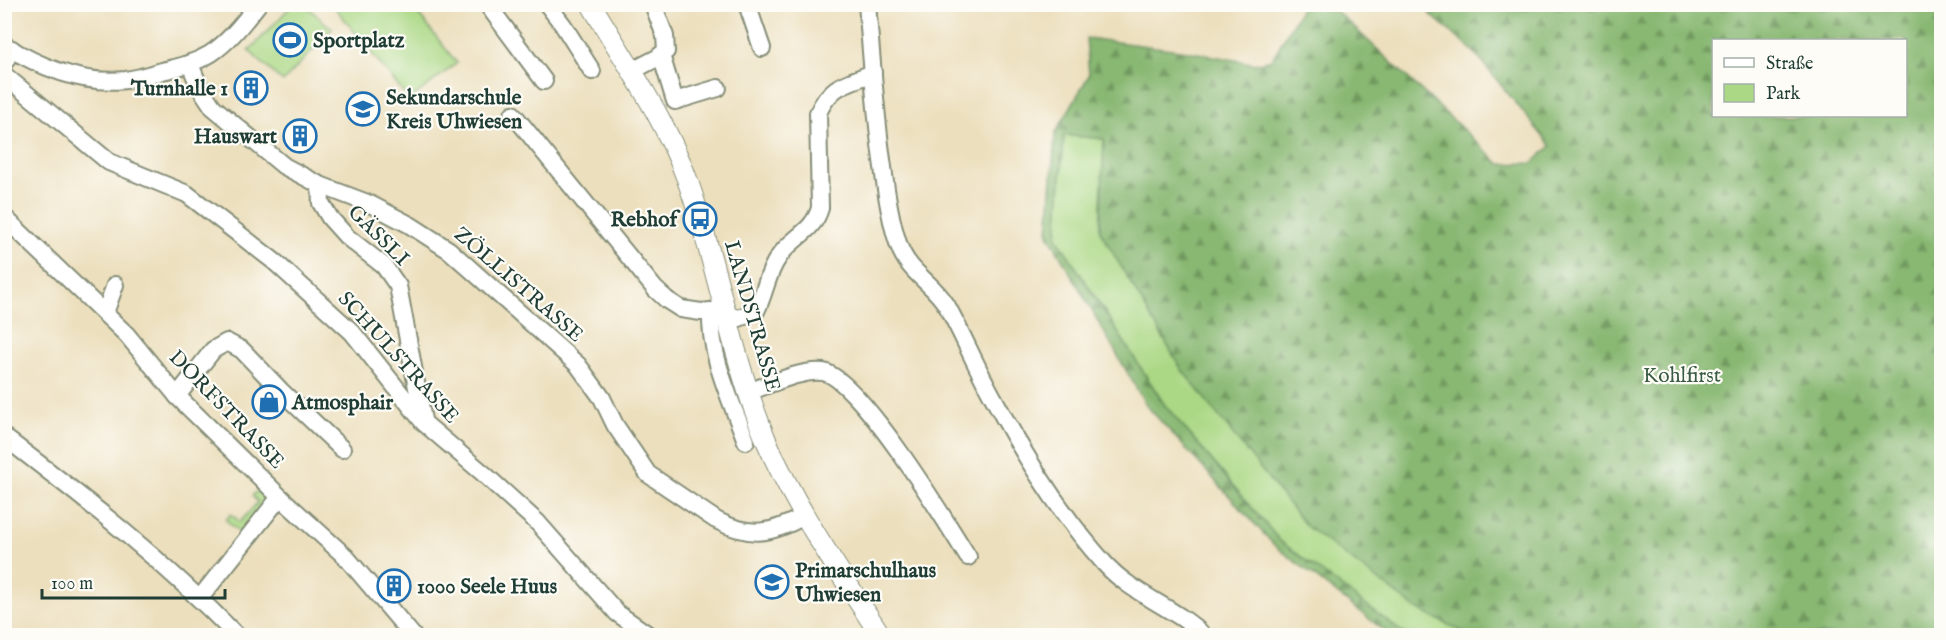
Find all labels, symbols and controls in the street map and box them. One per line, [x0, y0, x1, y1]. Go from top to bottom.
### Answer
sports icon: Sportplatz [272, 22, 308, 58]
place label: Sportplatz [313, 28, 405, 55]
legend [1712, 39, 1907, 117]
text: Straße [1766, 53, 1813, 76]
building icon: Turnhalle 1 [233, 70, 269, 106]
place label: Turnhalle 1 [130, 76, 228, 103]
text: Park [1766, 83, 1801, 106]
place label: Sekundarschule Kreis Uhwiesen [386, 85, 522, 136]
school or university icon: Sekundarschule Kreis Uhwiesen [345, 91, 381, 127]
building icon: Hauswart [282, 118, 318, 154]
place label: Hauswart [194, 124, 278, 151]
street label: GÄSSLI [341, 199, 415, 273]
bus stop icon: Rebhof [682, 201, 718, 237]
place label: Rebhof [610, 207, 680, 234]
street label: ZÖLLISTRASSE [448, 221, 588, 349]
street label: LANDSTRASSE [717, 238, 786, 395]
street label: SCHULSTRASSE [331, 286, 464, 430]
street label: DORFSTRASSE [162, 345, 290, 475]
park label: Kohlfirst [1643, 363, 1721, 390]
shop icon: Atmosphair [251, 384, 287, 420]
place label: Atmosphair [291, 390, 393, 417]
place label: Primarschulhaus Uhwiesen [794, 558, 936, 609]
scale bar [42, 562, 225, 600]
school or university icon: Primarschulhaus Uhwiesen [754, 564, 790, 600]
building icon: 1000 Seele Huus [376, 568, 412, 604]
text: 100 m [51, 573, 93, 596]
place label: 1000 Seele Huus [417, 574, 557, 601]

